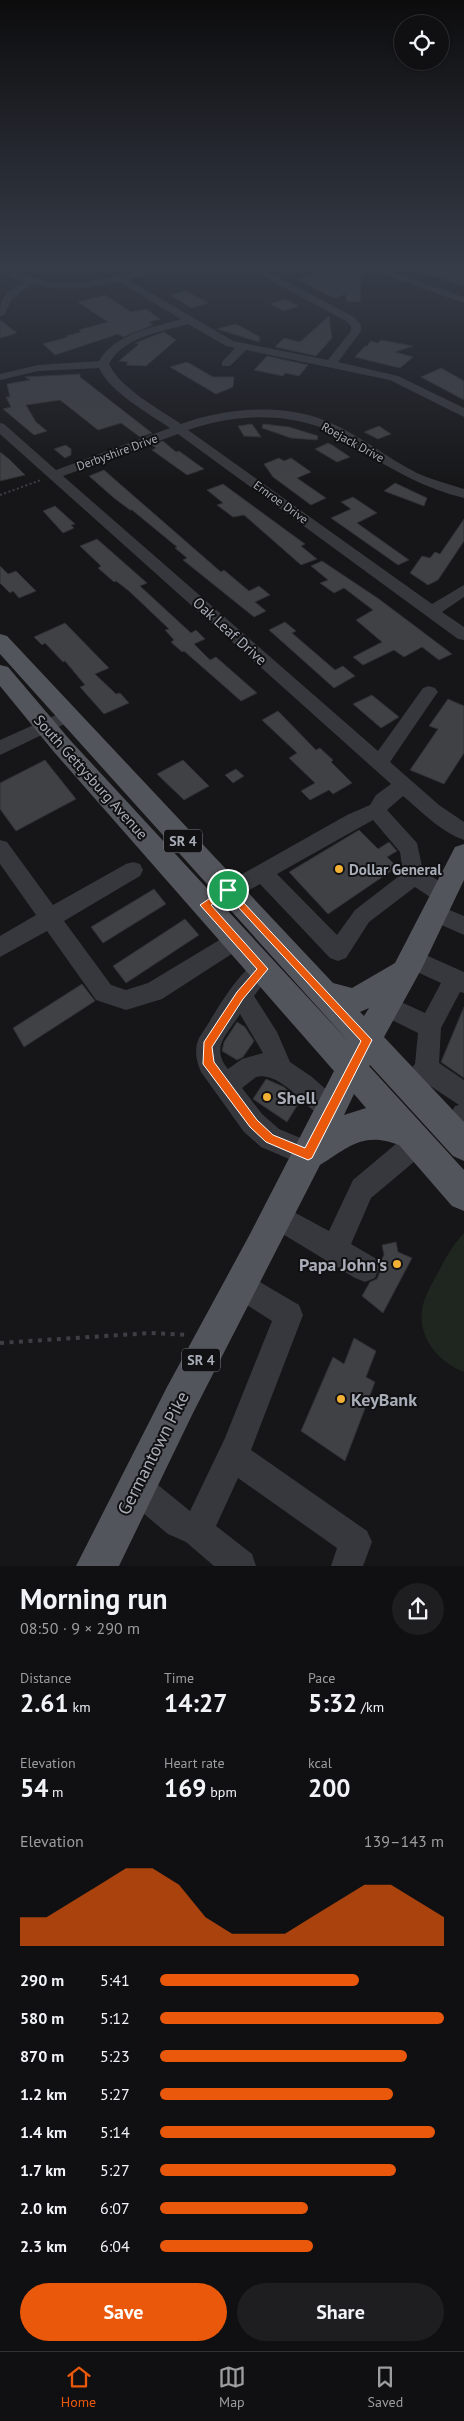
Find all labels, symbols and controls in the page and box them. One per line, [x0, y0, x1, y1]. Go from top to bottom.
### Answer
map controls [394, 15, 449, 70]
button: locate [394, 15, 449, 70]
street label: Roejack Drive [319, 419, 387, 465]
street label: Derbyshire Drive [74, 430, 160, 474]
street label: Ernroe Drive [251, 477, 311, 527]
street label: Oak Leaf Drive [189, 593, 271, 669]
street label: South Gettysburg Avenue [30, 711, 152, 843]
road number: SR 4 [164, 829, 202, 852]
place label: Dollar General [349, 860, 442, 879]
marker: Dollar General [333, 863, 345, 875]
pin [207, 869, 249, 911]
icon: arrive [214, 876, 242, 904]
place label: Shell [277, 1086, 317, 1109]
marker: Shell [261, 1091, 273, 1103]
place label: Papa John's [299, 1253, 387, 1276]
marker: Papa John's [391, 1258, 403, 1270]
road number: SR 4 [182, 1348, 220, 1372]
street label: Germantown Pike [112, 1387, 194, 1519]
place label: KeyBank [351, 1388, 417, 1411]
marker: KeyBank [335, 1393, 347, 1405]
text: Morning run [20, 1580, 168, 1617]
button: share [392, 1583, 444, 1635]
text: 08:50 · 9 × 290 m [20, 1618, 140, 1638]
text: Distance [20, 1669, 71, 1687]
text: Time [164, 1669, 194, 1687]
text: Pace [308, 1669, 335, 1687]
text: 2.61 [20, 1687, 69, 1719]
text: 14:27 [164, 1687, 227, 1719]
text: 5:32 [308, 1687, 357, 1719]
text: km [69, 1698, 91, 1716]
text: /km [357, 1698, 384, 1716]
text: Elevation [20, 1754, 76, 1772]
text: Heart rate [164, 1754, 225, 1772]
text: kcal [308, 1754, 332, 1772]
text: 54 [20, 1772, 48, 1804]
text: 169 [164, 1772, 207, 1804]
text: 200 [308, 1772, 351, 1804]
text: m [48, 1783, 63, 1801]
text: bpm [207, 1783, 237, 1801]
text: Elevation [20, 1831, 84, 1851]
text: 139–143 m [364, 1831, 444, 1851]
text: 290 m [20, 1970, 64, 1990]
text: 5:41 [100, 1970, 130, 1990]
text: 580 m [20, 2008, 64, 2028]
text: 5:12 [100, 2008, 130, 2028]
text: 870 m [20, 2046, 64, 2066]
text: 5:23 [100, 2046, 130, 2066]
text: 1.2 km [20, 2084, 67, 2104]
text: 5:27 [100, 2084, 130, 2104]
text: 1.4 km [20, 2122, 67, 2142]
text: 5:14 [100, 2122, 130, 2142]
text: 1.7 km [20, 2160, 66, 2180]
text: 5:27 [100, 2160, 130, 2180]
text: 2.0 km [20, 2198, 67, 2218]
text: 6:07 [100, 2198, 130, 2218]
text: 2.3 km [20, 2236, 67, 2256]
text: 6:04 [100, 2236, 130, 2256]
button: Save [20, 2283, 227, 2341]
button: Share [237, 2283, 444, 2341]
tab: Home [61, 2363, 96, 2411]
tab: Map [218, 2363, 246, 2411]
tab: Saved [368, 2363, 403, 2411]

